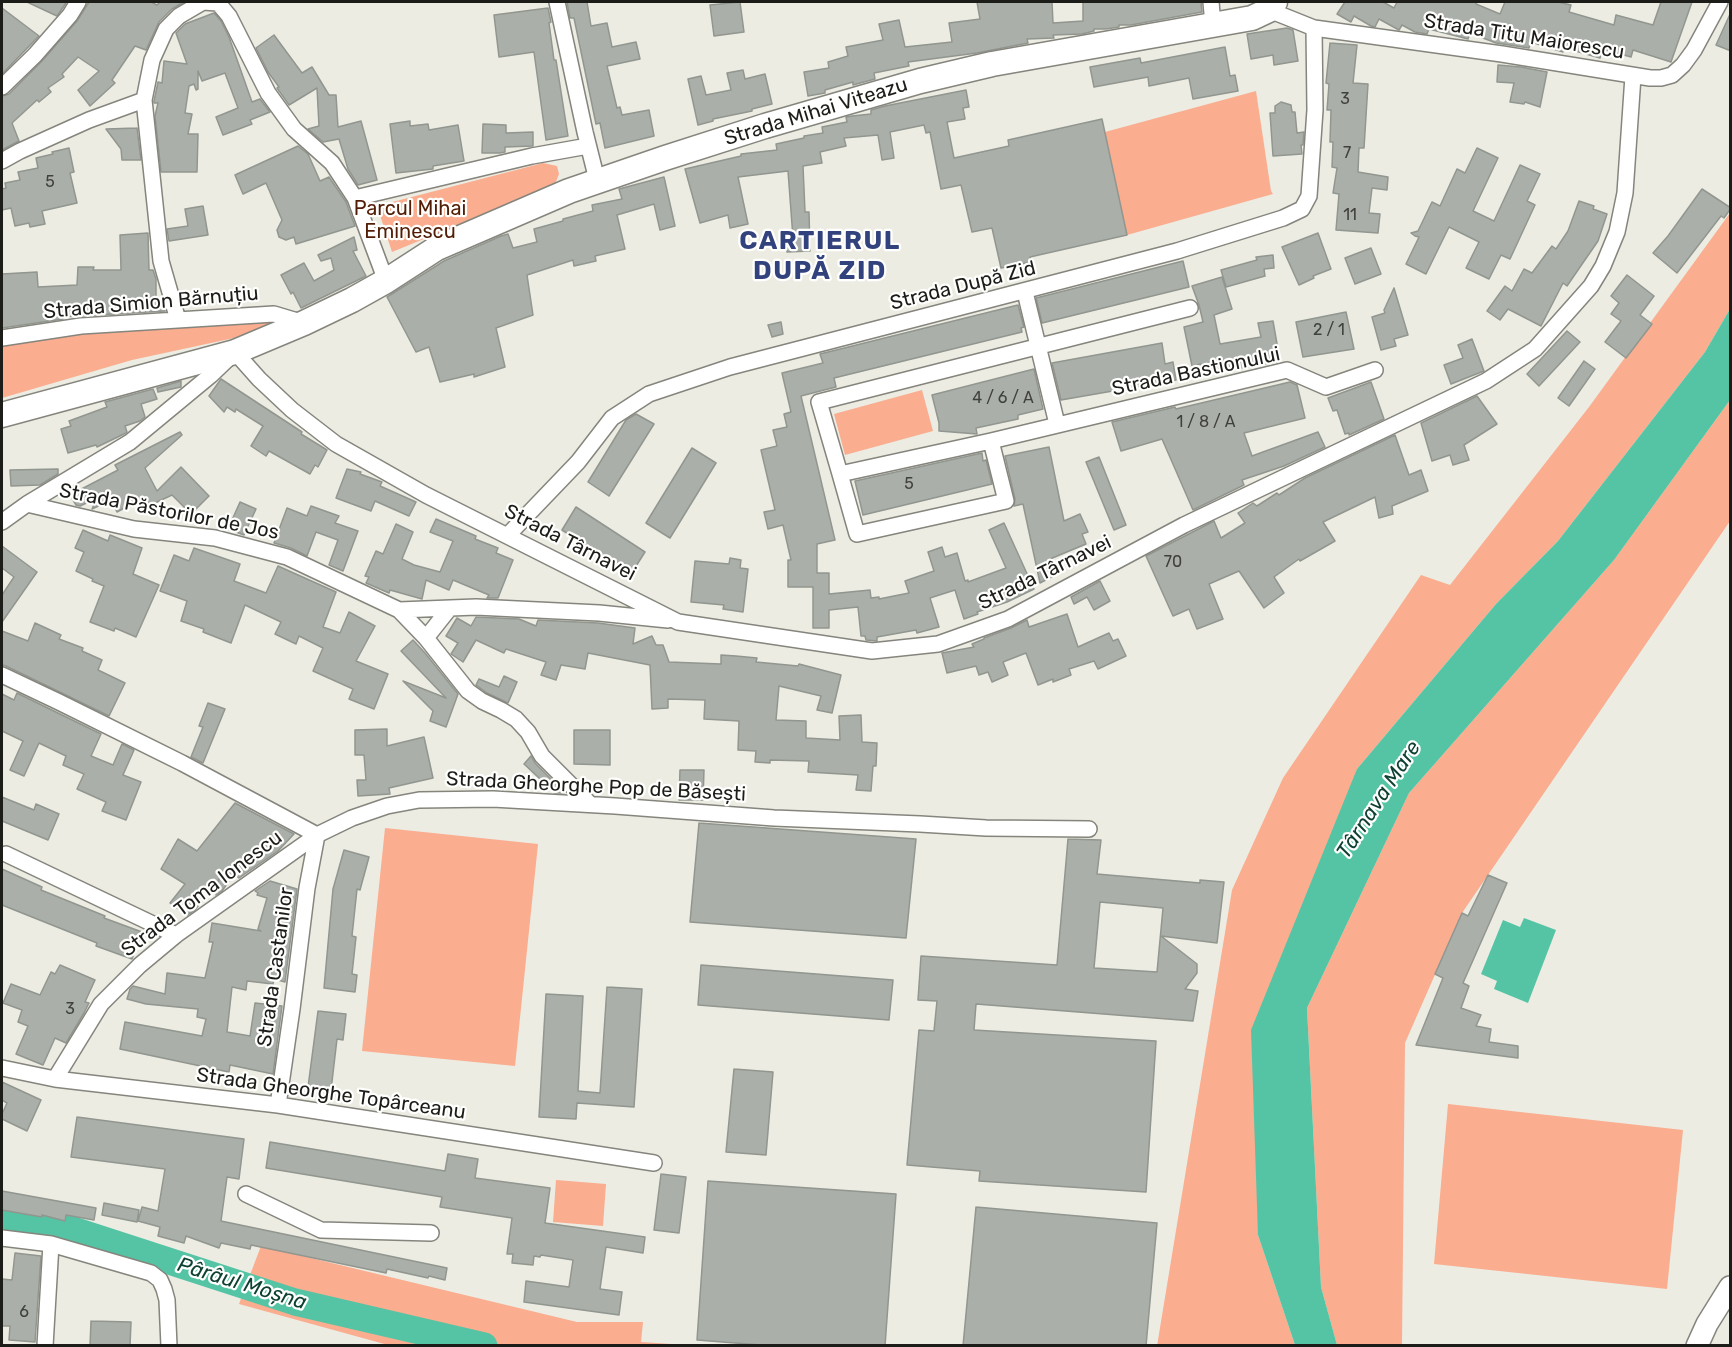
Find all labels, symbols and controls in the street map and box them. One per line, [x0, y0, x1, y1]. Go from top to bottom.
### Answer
street label: Strada Titu Maiorescu [1422, 9, 1626, 65]
street label: Strada Mihai Viteazu [721, 73, 911, 151]
house number: 3 [1340, 89, 1350, 109]
house number: 7 [1343, 143, 1351, 163]
house number: 5 [45, 172, 55, 192]
park label: Parcul Mihai Eminescu [354, 197, 466, 244]
house number: 11 [1343, 205, 1357, 225]
district label: CARTIERUL DUPĂ ZID [739, 225, 901, 286]
street label: Strada După Zid [888, 256, 1038, 316]
street label: Strada Simion Bărnuțiu [42, 282, 260, 324]
house number: 2 / 1 [1313, 320, 1345, 340]
street label: Strada Bastionului [1110, 342, 1282, 402]
house number: 4 / 6 / A [972, 388, 1034, 408]
house number: 1 / 8 / A [1177, 412, 1235, 432]
house number: 5 [904, 474, 914, 494]
street label: Strada Păstorilor de Jos [57, 479, 281, 545]
street label: Strada Târnavei [500, 499, 640, 587]
street label: Strada Târnavei [975, 531, 1115, 615]
house number: 70 [1164, 552, 1182, 572]
water label: Târnava Mare [1332, 736, 1426, 864]
street label: Strada Gheorghe Pop de Băsești [445, 767, 747, 807]
street label: Strada Toma Ionescu [117, 826, 287, 962]
street label: Strada Castanilor [253, 886, 299, 1048]
house number: 3 [65, 999, 75, 1019]
street label: Strada Gheorghe Topârceanu [195, 1063, 467, 1125]
water label: Pârâul Moșna [174, 1252, 310, 1316]
house number: 6 [19, 1302, 29, 1322]

